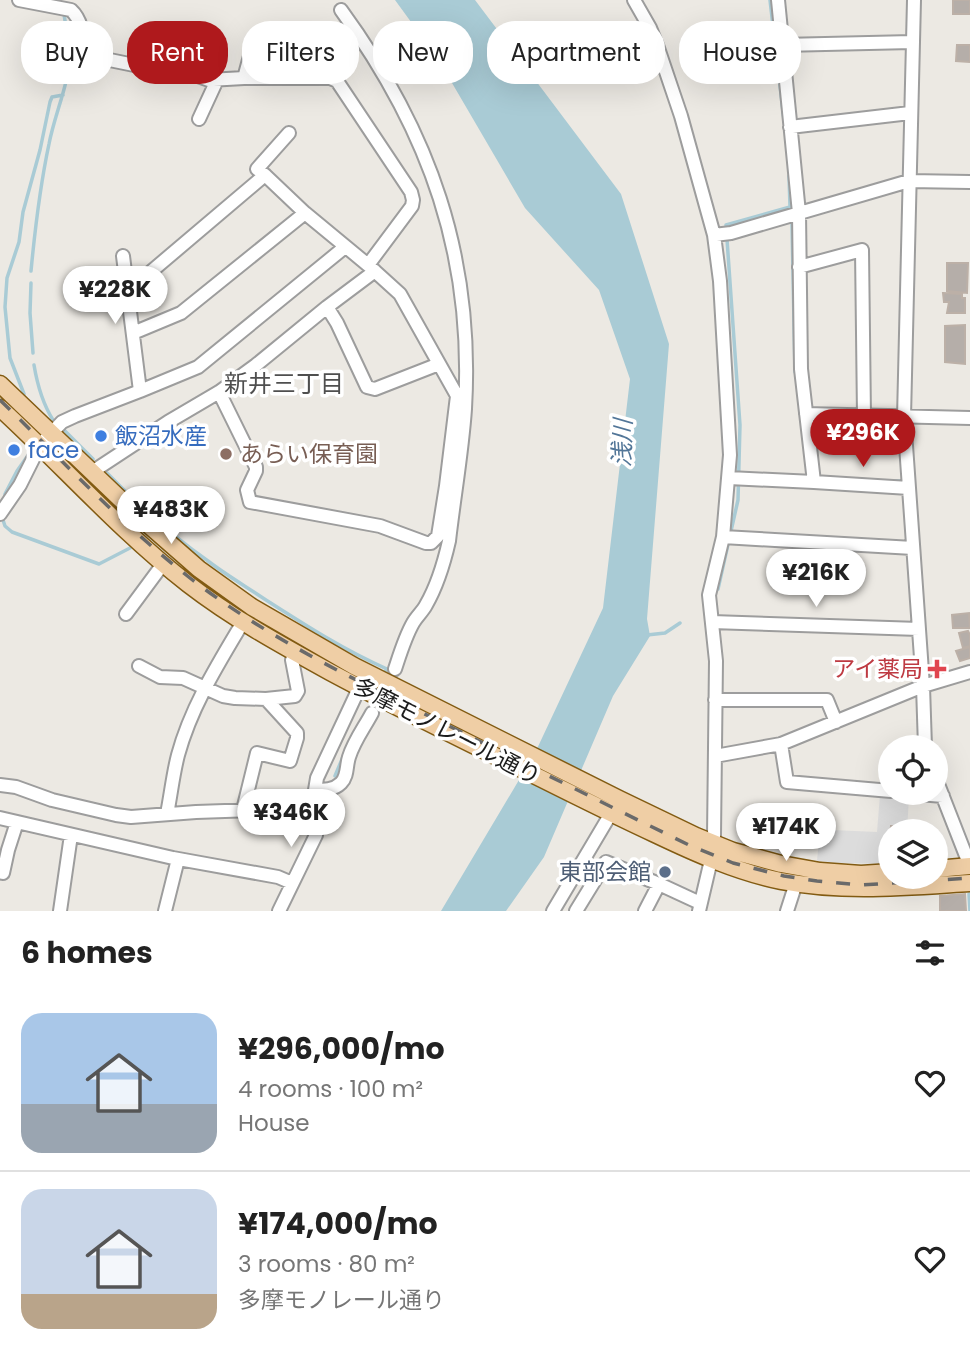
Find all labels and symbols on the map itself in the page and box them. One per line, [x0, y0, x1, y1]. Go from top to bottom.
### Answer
pin: ¥228K [66, 266, 164, 326]
district label: 新井三丁目 [224, 367, 344, 400]
pin: ¥296K [814, 410, 912, 469]
water label: 浅川 [605, 415, 639, 468]
place label: 飯沼水産 [115, 420, 207, 452]
marker: 飯沼水産 [93, 428, 109, 444]
place label: face [28, 434, 79, 466]
place label: あらい保育園 [240, 438, 378, 470]
marker: face [6, 442, 22, 458]
marker: あらい保育園 [218, 446, 234, 462]
pin: ¥483K [122, 486, 220, 546]
pin: ¥216K [767, 550, 865, 609]
place label: アイ薬局 [832, 653, 923, 685]
marker: アイ薬局 [929, 661, 945, 677]
street label: 多摩モノレール通り [348, 670, 546, 792]
pin: ¥346K [242, 790, 340, 849]
pin: ¥174K [737, 804, 835, 863]
place label: 東部会館 [559, 856, 651, 888]
marker: 東部会館 [657, 864, 673, 880]

